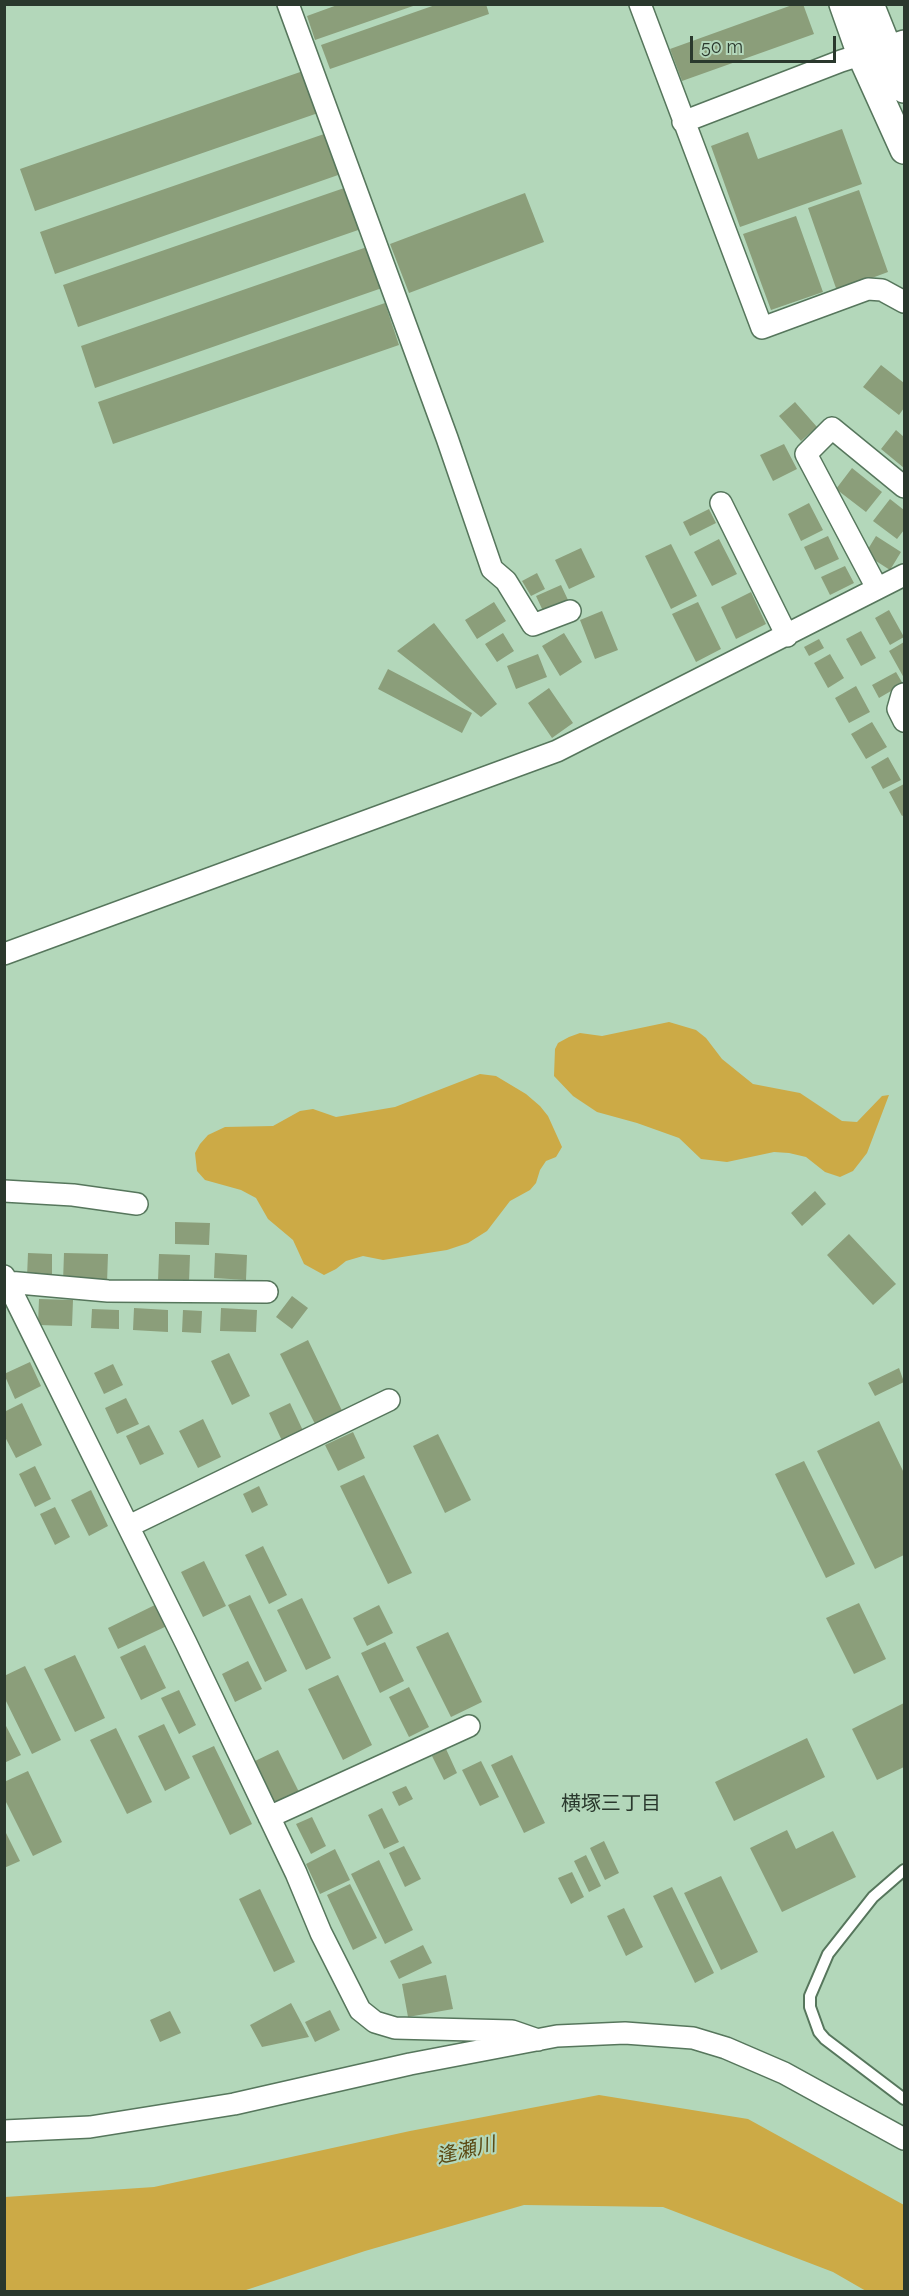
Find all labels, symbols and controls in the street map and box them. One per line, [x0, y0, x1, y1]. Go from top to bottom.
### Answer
scale bar [693, 24, 838, 62]
text: 50 m [701, 36, 743, 57]
district label: 横塚三丁目 [561, 1792, 661, 1816]
water label: 逢瀬川 [434, 2133, 498, 2169]

